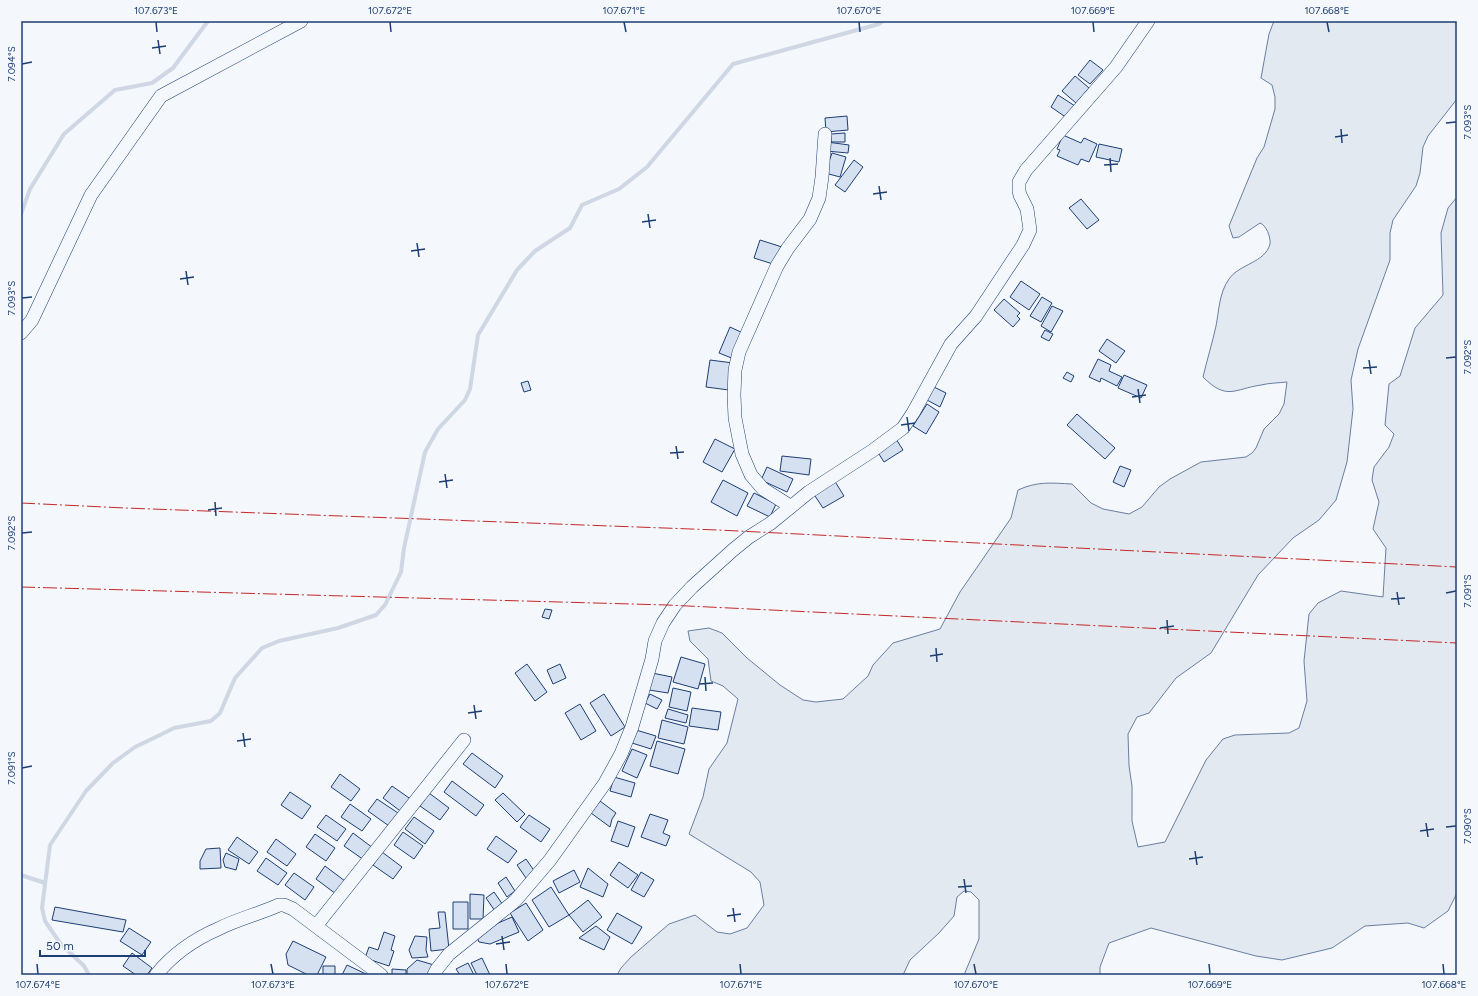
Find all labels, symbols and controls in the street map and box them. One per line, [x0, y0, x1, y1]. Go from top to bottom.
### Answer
text: 107.673°E [134, 4, 178, 17]
text: 107.672°E [368, 4, 412, 17]
text: 107.671°E [603, 4, 645, 17]
text: 107.670°E [836, 4, 882, 17]
text: 107.669°E [1071, 4, 1115, 17]
text: 107.668°E [1304, 4, 1350, 17]
text: 7.094°S [5, 46, 18, 82]
text: 7.093°S [1461, 105, 1474, 139]
text: 7.093°S [5, 281, 18, 315]
text: 7.092°S [1461, 340, 1474, 374]
text: 7.092°S [5, 516, 18, 550]
text: 7.091°S [1461, 574, 1474, 608]
text: 7.091°S [5, 751, 18, 785]
text: 7.090°S [1461, 808, 1474, 844]
scale bar [40, 932, 145, 958]
text: 50 m [46, 939, 74, 953]
text: 107.674°E [16, 978, 60, 991]
text: 107.673°E [251, 978, 295, 991]
text: 107.672°E [485, 978, 529, 991]
text: 107.671°E [720, 978, 762, 991]
text: 107.670°E [953, 978, 999, 991]
text: 107.669°E [1188, 978, 1232, 991]
text: 107.668°E [1421, 978, 1467, 991]

